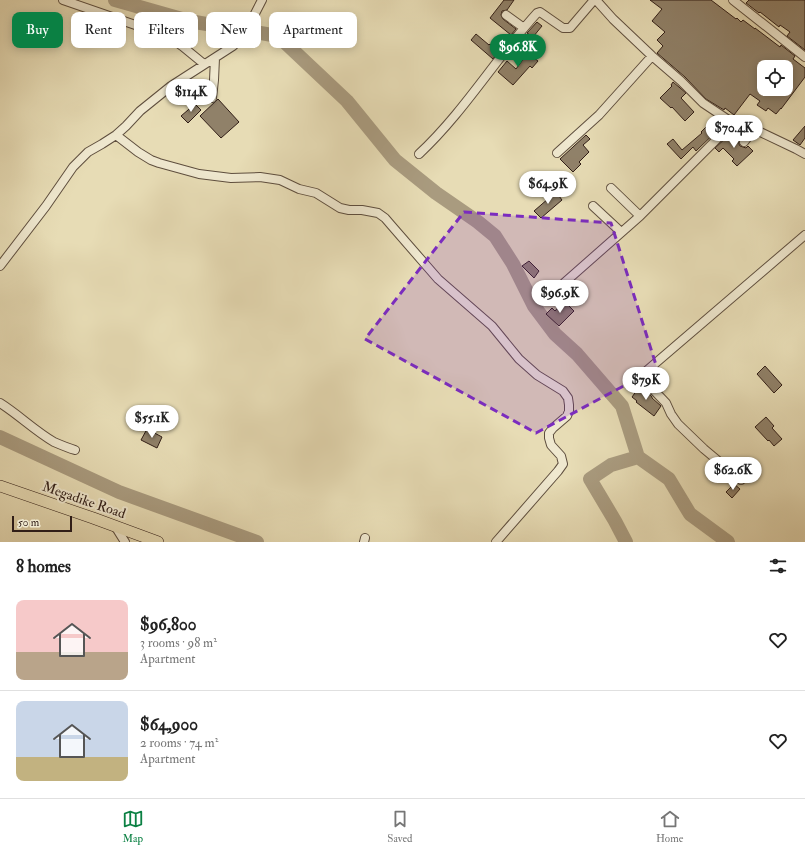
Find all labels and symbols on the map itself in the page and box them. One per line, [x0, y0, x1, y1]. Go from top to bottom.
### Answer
pin: $96.8K [485, 34, 551, 68]
pin: $114K [163, 79, 219, 113]
pin: $70.4K [701, 115, 767, 149]
pin: $64.9K [515, 171, 581, 205]
pin: $96.9K [527, 280, 593, 314]
pin: $79K [622, 367, 670, 401]
pin: $55.1K [119, 405, 185, 439]
pin: $62.6K [700, 457, 766, 491]
street label: Megadike Road [40, 478, 128, 522]
scale bar [12, 514, 72, 533]

